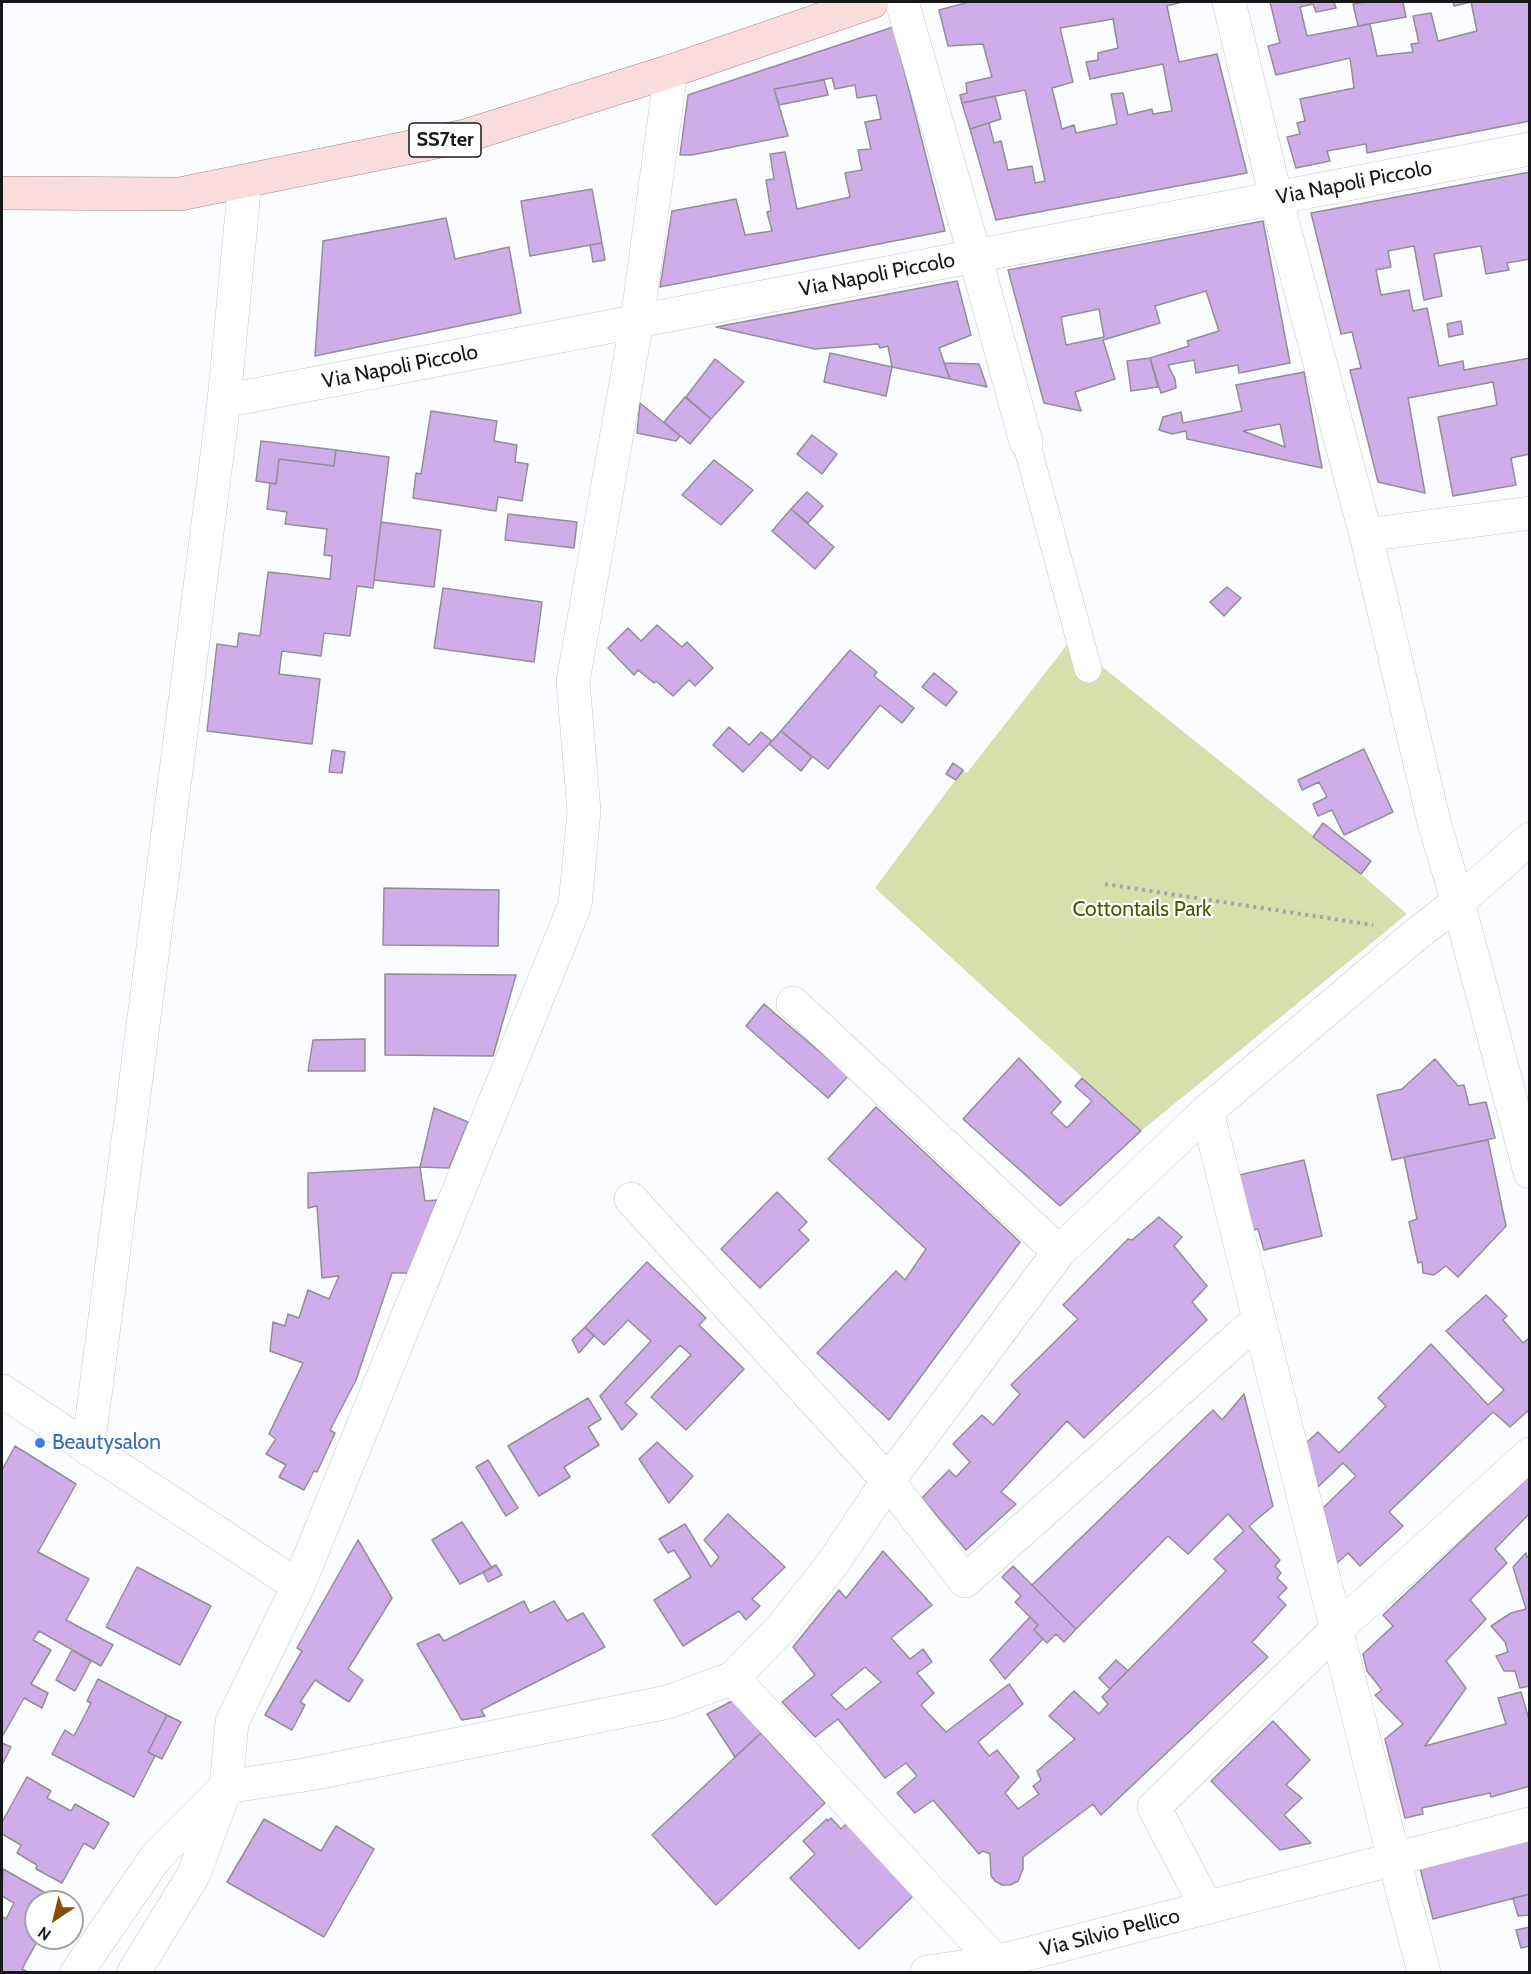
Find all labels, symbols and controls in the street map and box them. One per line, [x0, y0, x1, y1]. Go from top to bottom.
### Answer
road number: SS7ter [409, 123, 481, 157]
street label: Via Napoli Piccolo [1274, 156, 1434, 210]
street label: Via Napoli Piccolo [797, 248, 957, 302]
street label: Via Napoli Piccolo [320, 340, 480, 394]
park label: Cottontails Park [1072, 897, 1212, 923]
place label: Beautysalon [52, 1430, 161, 1456]
marker: Beautysalon [33, 1436, 47, 1450]
north arrow [24, 1890, 84, 1950]
street label: Via Silvio Pellico [1037, 1903, 1183, 1963]
text: N [34, 1922, 55, 1945]

